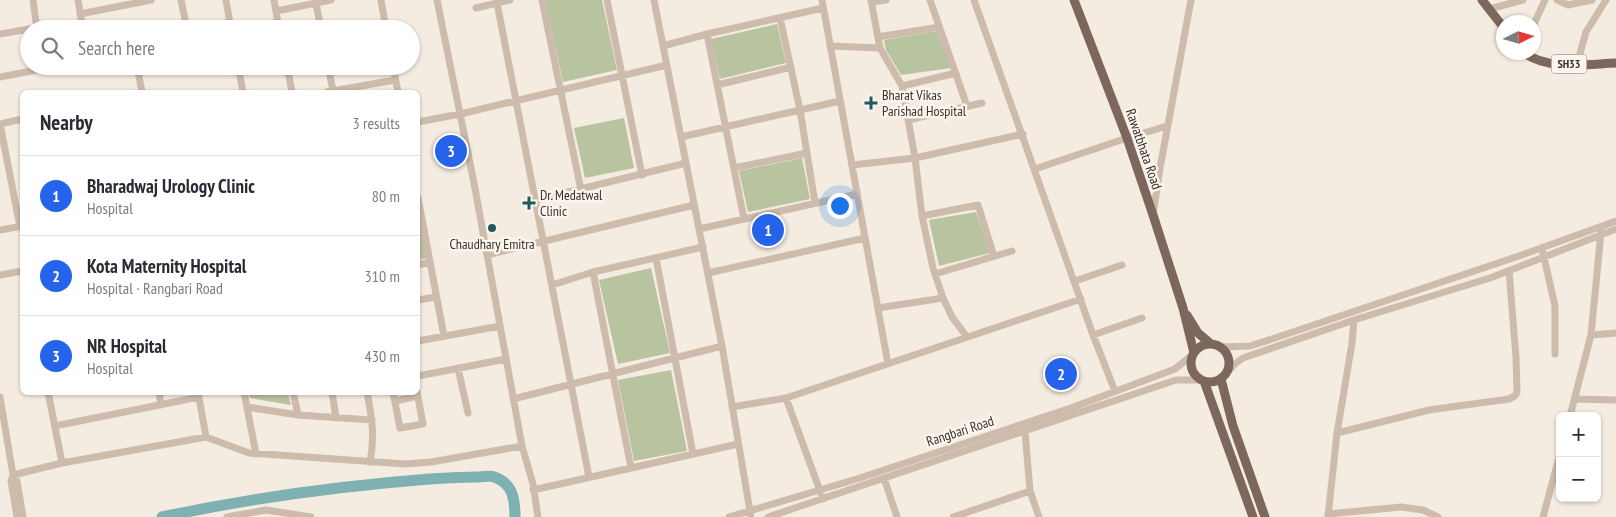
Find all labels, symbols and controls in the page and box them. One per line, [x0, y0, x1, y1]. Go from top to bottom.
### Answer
north arrow [1496, 15, 1541, 60]
search box [20, 20, 420, 75]
icon: search [38, 34, 66, 62]
text: Search here [78, 36, 155, 60]
road number: SH33 [1552, 54, 1586, 74]
place label: Bharat Vikas Parishad Hospital [882, 86, 967, 120]
marker: Bharat Vikas Parishad Hospital [864, 96, 878, 110]
street label: Rawatbhata Road [1122, 106, 1166, 192]
text: Nearby [40, 109, 93, 136]
text: 3 results [353, 113, 400, 133]
pin: 3 [435, 132, 467, 170]
text: Bharadwaj Urology Clinic [87, 174, 255, 198]
text: 1 [52, 186, 60, 206]
text: 80 m [372, 186, 400, 206]
place label: Dr. Medatwal Clinic [540, 186, 603, 220]
your location [827, 193, 853, 219]
marker: Dr. Medatwal Clinic [522, 196, 536, 210]
text: Hospital [87, 198, 133, 218]
pin: 1 [752, 211, 784, 249]
marker: Chaudhary Emitra [486, 222, 498, 234]
place label: Chaudhary Emitra [449, 235, 535, 253]
text: Kota Maternity Hospital [87, 254, 246, 278]
text: 2 [52, 266, 60, 286]
text: 310 m [365, 266, 400, 286]
text: Hospital · Rangbari Road [87, 278, 223, 298]
text: NR Hospital [87, 334, 167, 358]
text: 3 [52, 346, 60, 366]
text: 430 m [365, 346, 400, 366]
pin: 2 [1045, 355, 1077, 393]
text: Hospital [87, 358, 133, 378]
street label: Rangbari Road [924, 412, 996, 450]
map controls [1556, 412, 1601, 502]
button: + [1556, 412, 1601, 457]
button: − [1556, 457, 1601, 502]

